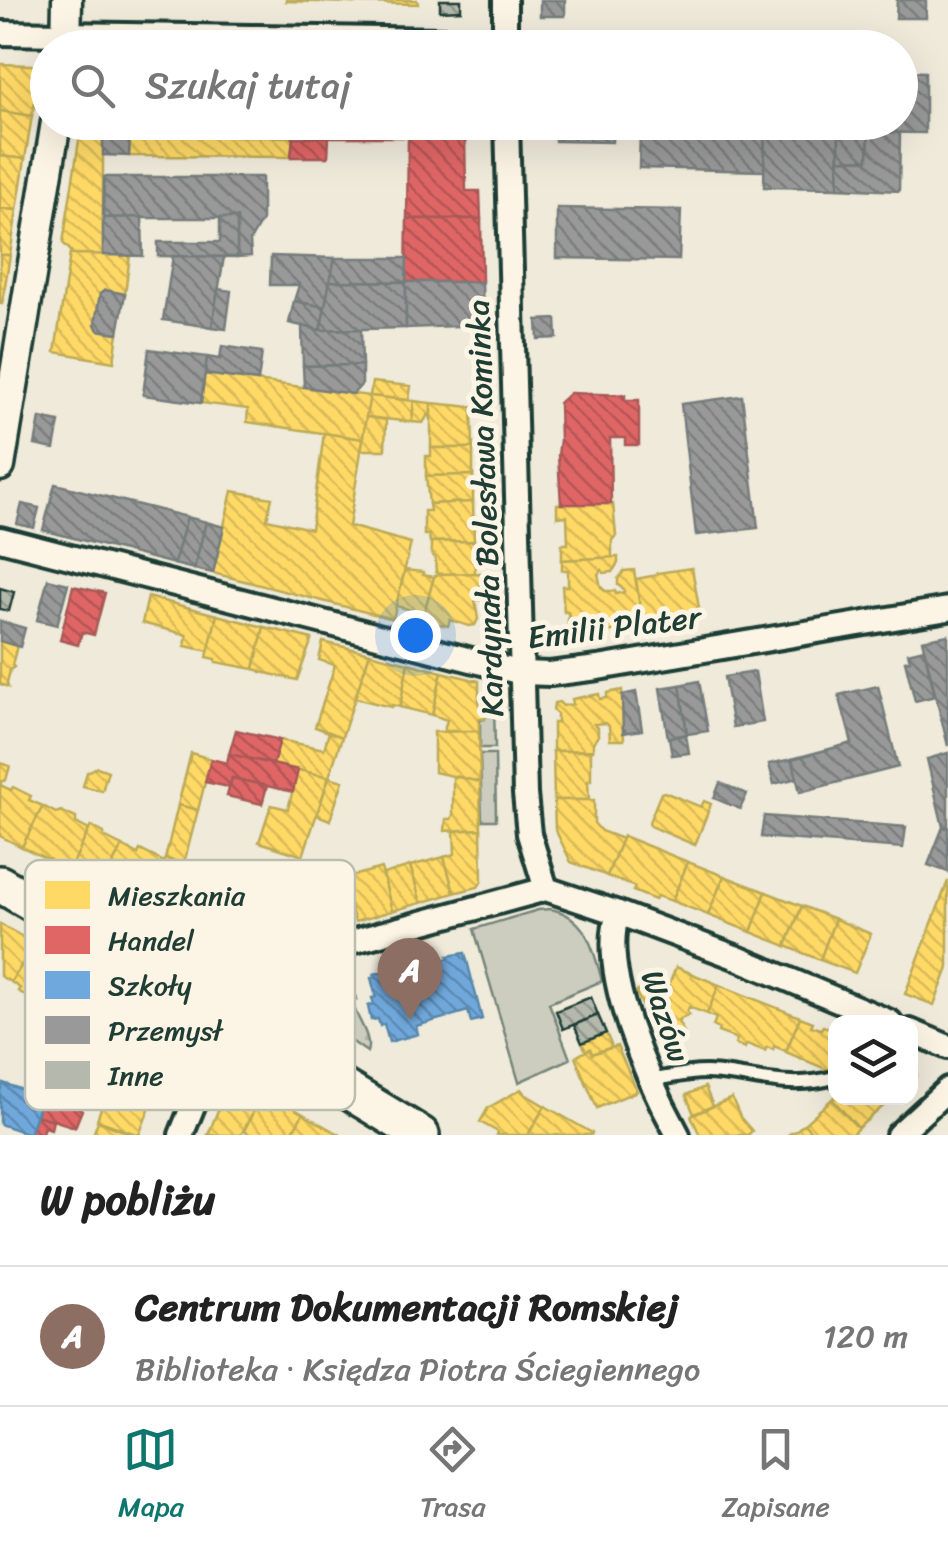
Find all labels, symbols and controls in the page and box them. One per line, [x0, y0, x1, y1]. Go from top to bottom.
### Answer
search box [30, 30, 918, 140]
text: Szukaj tutaj [145, 52, 351, 119]
icon: search [65, 58, 120, 113]
street label: Kardynała Bolesława Kominka [450, 298, 521, 718]
street label: Emilii Plater [524, 588, 706, 666]
your location [390, 610, 441, 661]
legend [25, 860, 355, 1110]
text: Mieszkania [108, 871, 246, 920]
text: Handel [108, 916, 195, 965]
pin: A [378, 938, 442, 1020]
text: Szkoły [108, 961, 192, 1010]
street label: Wazów [624, 962, 707, 1070]
text: Przemysł [108, 1006, 224, 1055]
map controls [828, 1015, 918, 1105]
button: layers [828, 1015, 918, 1105]
text: Inne [107, 1051, 164, 1100]
text: W pobliżu [40, 1163, 215, 1237]
text: Centrum Dokumentacji Romskiej [135, 1274, 679, 1341]
text: A [62, 1308, 83, 1365]
text: 120 m [823, 1308, 908, 1365]
text: Biblioteka · Księdza Piotra Ściegiennego [135, 1341, 700, 1398]
tab: Mapa [118, 1422, 184, 1531]
tab: Trasa [420, 1422, 485, 1531]
tab: Zapisane [722, 1422, 830, 1531]

